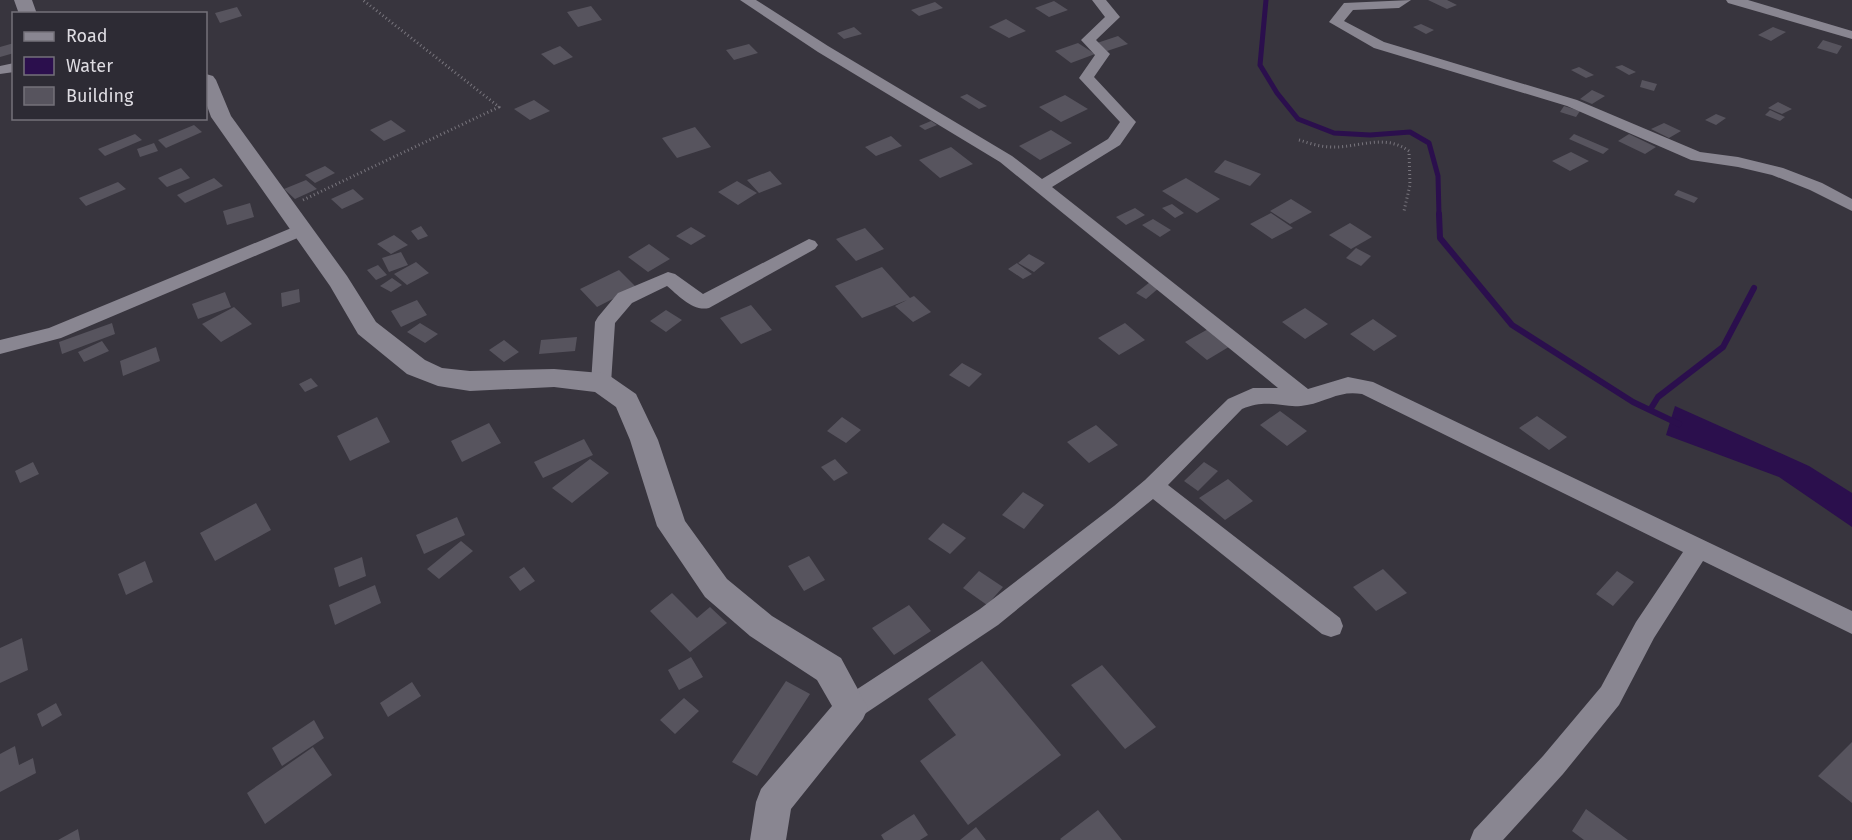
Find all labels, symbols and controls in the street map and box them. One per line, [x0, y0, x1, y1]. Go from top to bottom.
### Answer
legend [12, 12, 207, 120]
text: Road [66, 25, 108, 47]
text: Water [66, 55, 113, 77]
text: Building [66, 85, 134, 107]

